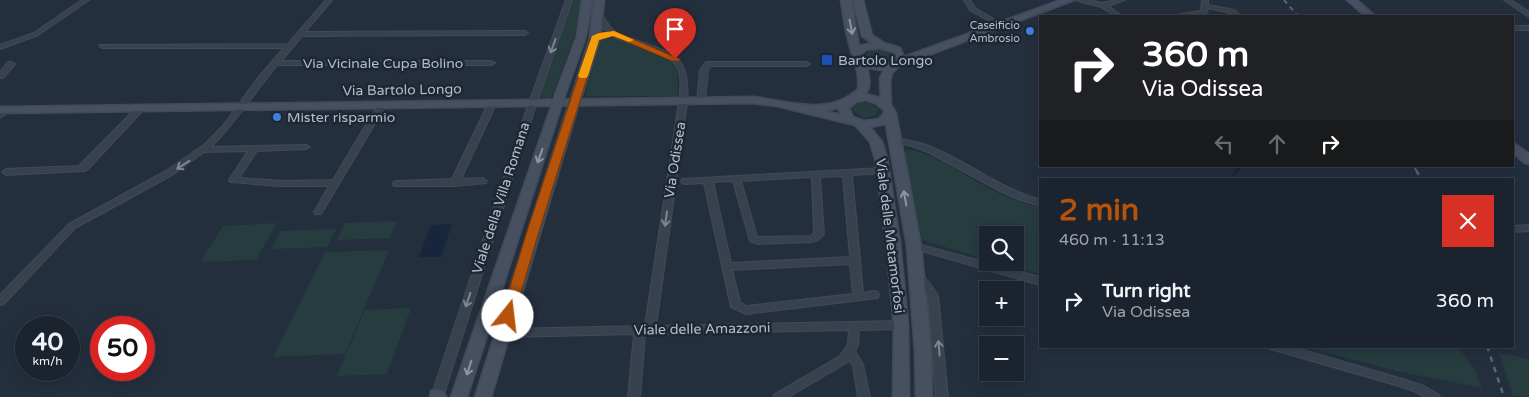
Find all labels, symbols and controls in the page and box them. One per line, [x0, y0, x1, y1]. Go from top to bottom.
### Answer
pin [654, 8, 696, 59]
icon: arrive [661, 15, 689, 43]
one-way arrow [847, 19, 856, 35]
place label: Caseificio Ambrosio [969, 19, 1020, 45]
marker: Caseificio Ambrosio [1024, 25, 1036, 37]
text: 360 m [1142, 34, 1249, 76]
icon: right [1059, 35, 1124, 100]
one-way arrow [548, 38, 557, 53]
place label: Bartolo Longo [838, 52, 933, 69]
marker: Bartolo Longo [820, 53, 834, 67]
street label: Via Vicinale Cupa Bolino [303, 55, 463, 72]
text: Via Odissea [1142, 76, 1263, 102]
street label: Via Bartolo Longo [342, 80, 462, 100]
place label: Mister risparmio [287, 109, 395, 126]
marker: Mister risparmio [271, 111, 283, 123]
street label: Viale della Villa Romana [468, 120, 534, 276]
street label: Via Odissea [661, 121, 689, 199]
icon: left [1210, 130, 1238, 158]
icon: ahead [1263, 130, 1291, 158]
icon: right [1316, 130, 1344, 158]
one-way arrow [535, 148, 544, 164]
street label: Viale delle Metamorfosi [872, 157, 908, 315]
one-way arrow [176, 160, 190, 170]
one-way arrow [900, 190, 909, 206]
text: 2 min [1059, 192, 1139, 229]
button: close [1442, 195, 1494, 247]
one-way arrow [661, 211, 671, 227]
map controls [979, 226, 1024, 381]
button: search [979, 226, 1024, 271]
text: 460 m · 11:13 [1059, 230, 1165, 250]
text: Turn right [1102, 280, 1190, 302]
button: + [979, 281, 1024, 326]
icon: right [1059, 287, 1087, 315]
position arrow [481, 289, 533, 341]
text: 360 m [1436, 290, 1494, 312]
one-way arrow [463, 291, 473, 307]
text: Via Odissea [1102, 302, 1190, 322]
speed limit sign: 50 [90, 316, 155, 381]
street label: Viale delle Amazzoni [633, 319, 771, 339]
text: 40 [32, 327, 63, 357]
button: − [979, 336, 1024, 381]
one-way arrow [934, 341, 944, 357]
text: km/h [32, 354, 63, 368]
one-way arrow [464, 360, 473, 375]

